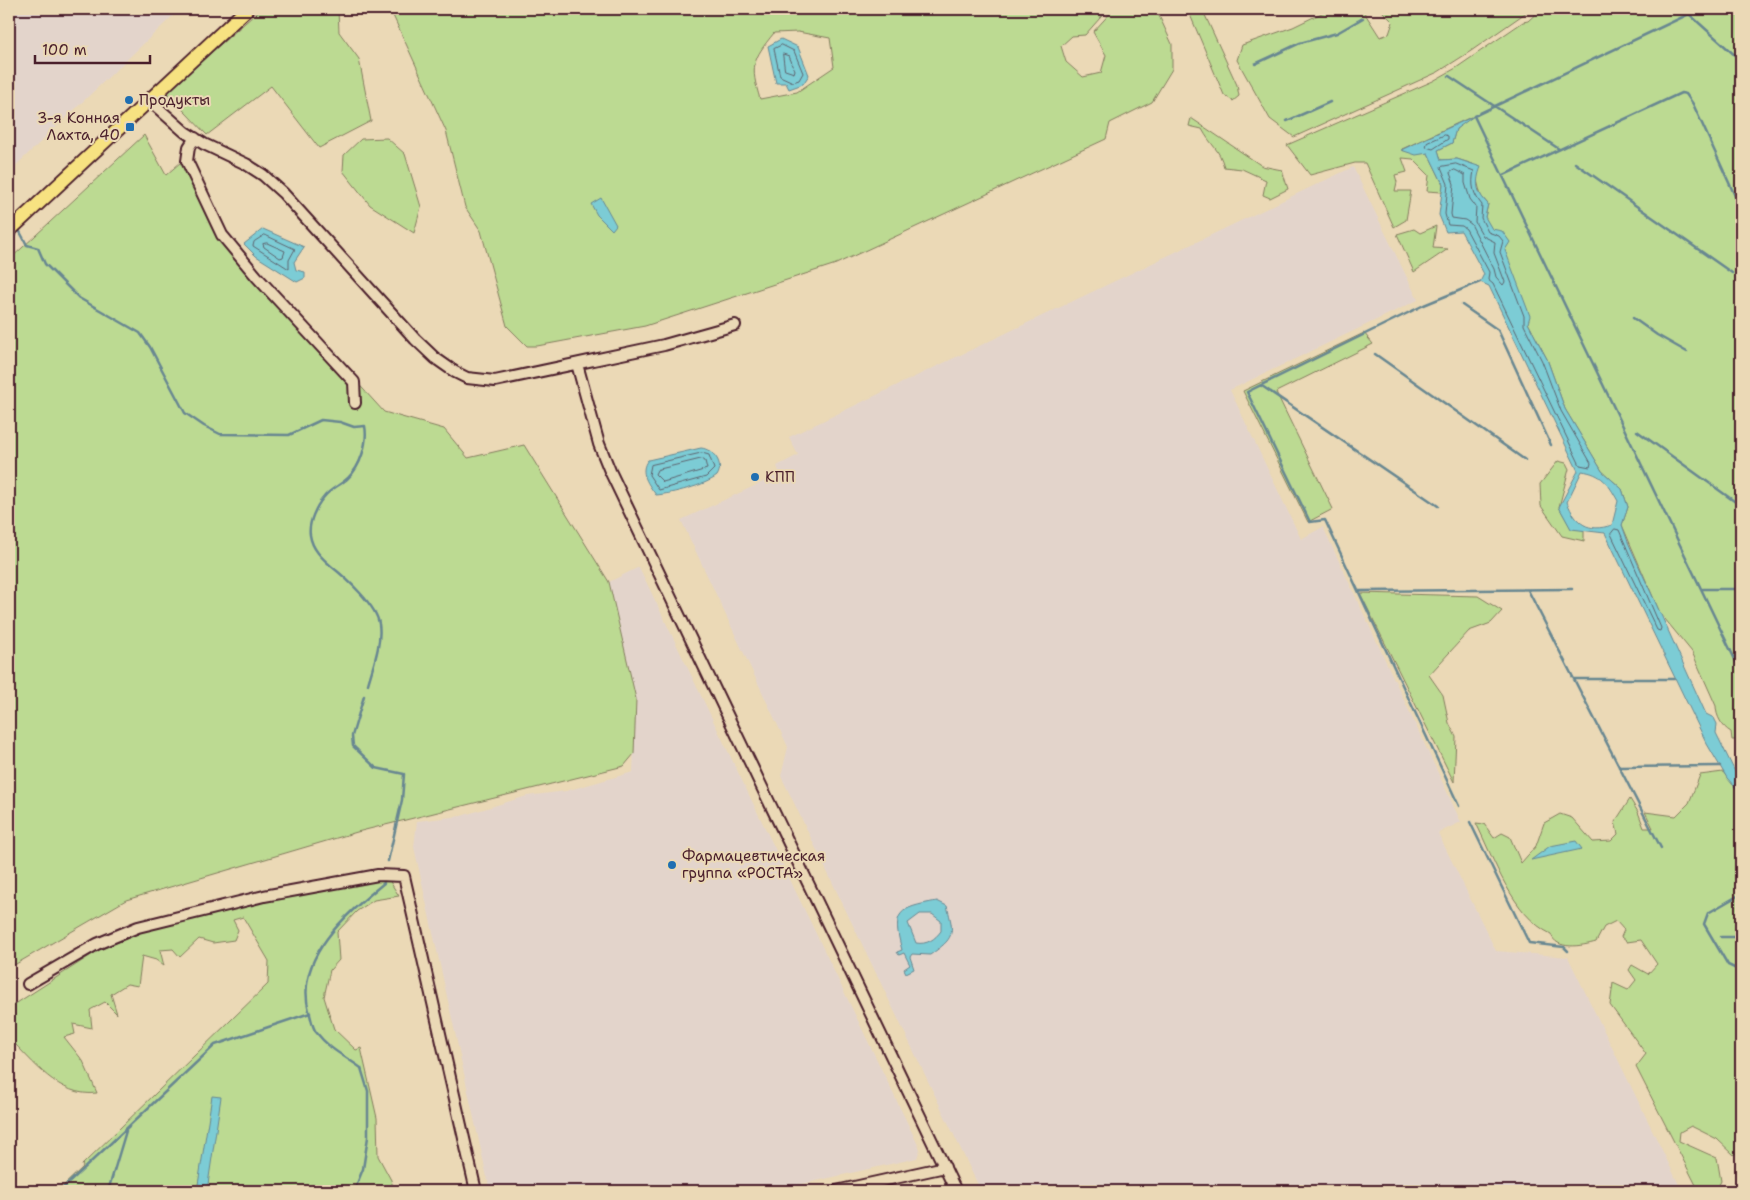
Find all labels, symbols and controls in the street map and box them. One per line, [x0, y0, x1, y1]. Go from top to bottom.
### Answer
scale bar [35, 32, 150, 64]
text: 100 m [42, 40, 87, 60]
place label: Продукты [139, 90, 210, 110]
marker: Продукты [123, 94, 135, 106]
place label: 3-я Конная Лахта, 40 [37, 108, 120, 145]
marker: 3-я Конная Лахта, 40 [124, 121, 136, 133]
place label: КПП [765, 467, 795, 487]
marker: КПП [749, 471, 761, 483]
place label: Фармацевтическая группа «РОСТА» [682, 846, 825, 883]
marker: Фармацевтическая группа «РОСТА» [666, 859, 678, 871]

